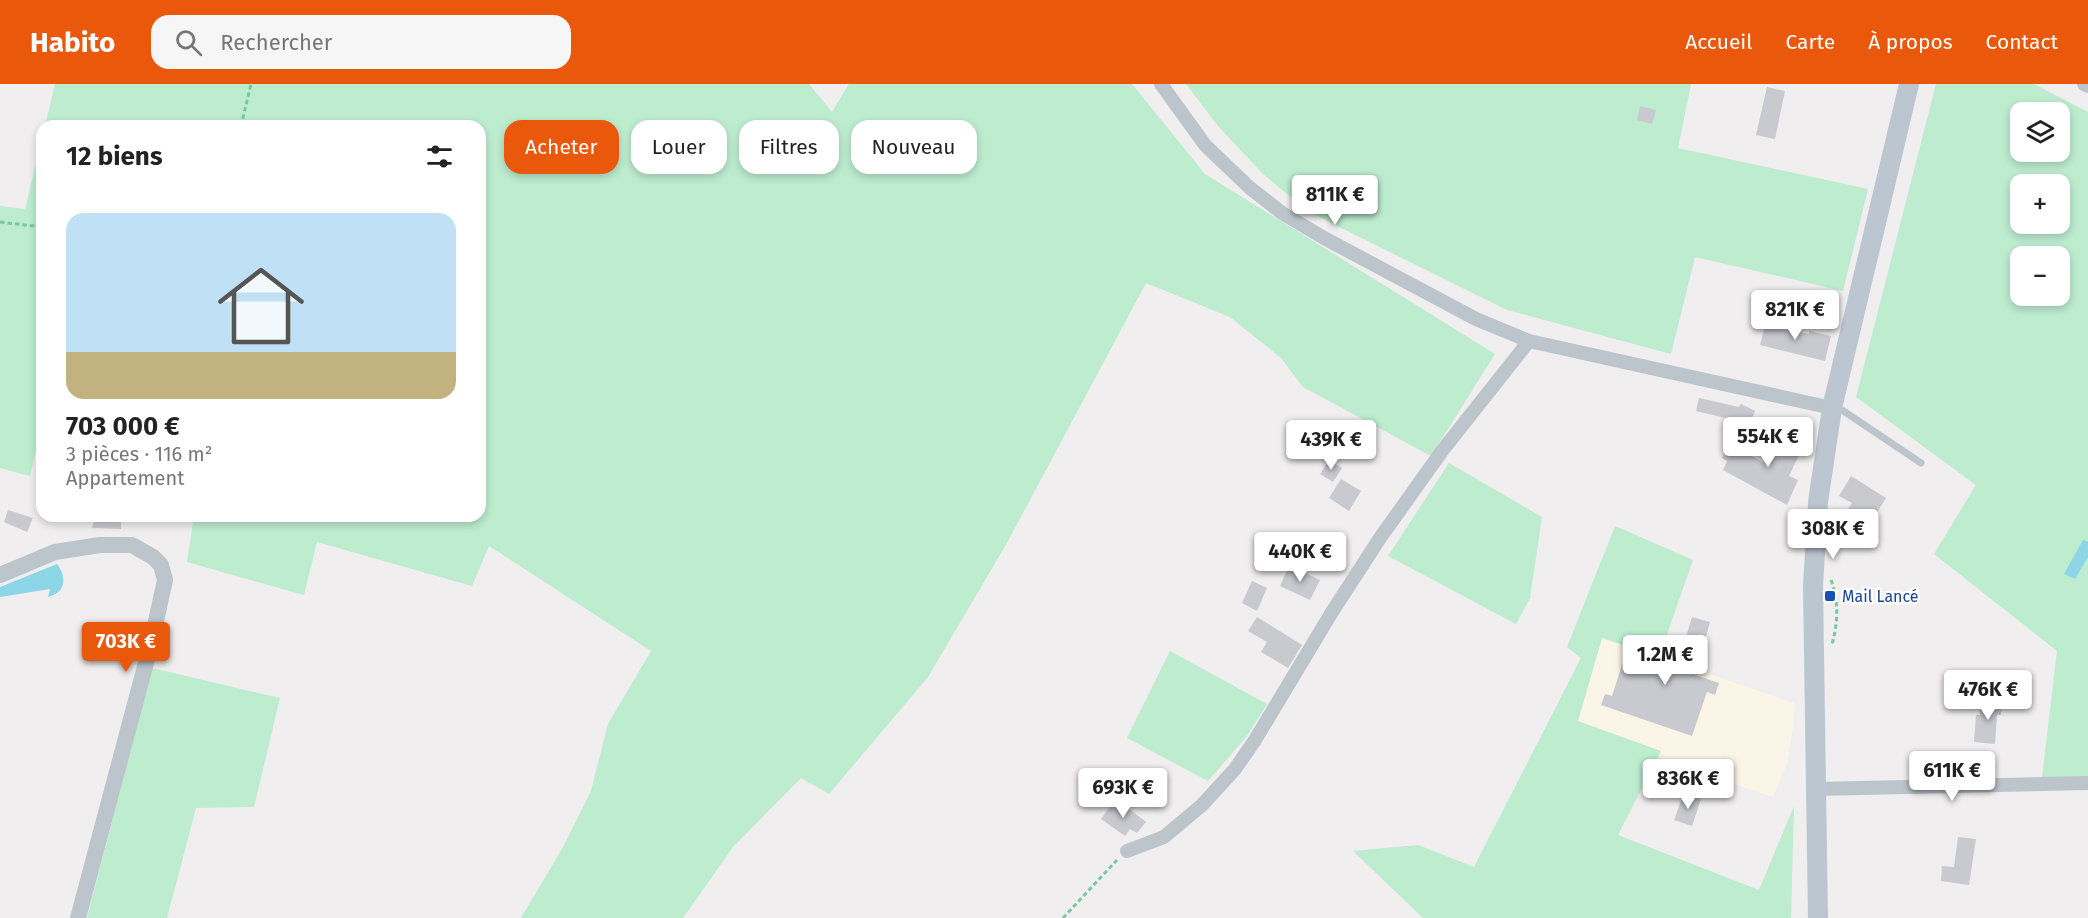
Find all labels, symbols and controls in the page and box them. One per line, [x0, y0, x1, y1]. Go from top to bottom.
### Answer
search box [151, 15, 571, 69]
text: Habito [30, 26, 115, 59]
icon: search [172, 26, 205, 59]
text: Rechercher [220, 29, 332, 56]
text: Accueil [1685, 29, 1752, 55]
text: Carte [1785, 29, 1835, 55]
text: À propos [1868, 29, 1953, 55]
text: Contact [1986, 29, 2058, 55]
map controls [2010, 102, 2070, 306]
button: layers [2010, 102, 2070, 162]
chip: Acheter [504, 120, 619, 174]
chip: Louer [631, 120, 727, 174]
chip: Filtres [739, 120, 839, 174]
chip: Nouveau [851, 120, 977, 174]
icon: filters [423, 140, 456, 173]
text: 12 biens [66, 141, 162, 172]
button: + [2010, 174, 2070, 234]
pin: 811K € [1286, 175, 1384, 226]
text: 811K € [1306, 182, 1364, 206]
button: − [2010, 246, 2070, 306]
icon: home [207, 252, 315, 360]
pin: 821K € [1746, 290, 1844, 341]
text: 821K € [1765, 297, 1825, 321]
text: 703 000 € [66, 411, 180, 442]
pin: 554K € [1719, 417, 1817, 468]
pin: 439K € [1282, 420, 1380, 471]
text: 554K € [1737, 424, 1799, 448]
text: 439K € [1300, 427, 1362, 451]
text: 3 pièces · 116 m² [66, 442, 213, 466]
text: Appartement [66, 466, 184, 490]
pin: 308K € [1784, 509, 1882, 560]
text: 308K € [1802, 516, 1864, 540]
pin: 440K € [1251, 532, 1349, 583]
text: 440K € [1268, 539, 1332, 563]
place label: Mail Lancé [1842, 587, 1919, 606]
marker: Mail Lancé [1823, 589, 1837, 603]
pin: 703K € [77, 622, 175, 673]
text: 703K € [96, 629, 156, 653]
pin: 1.2M € [1616, 635, 1714, 686]
text: 1.2M € [1637, 642, 1693, 666]
pin: 476K € [1939, 670, 2037, 721]
text: 476K € [1958, 677, 2018, 701]
pin: 611K € [1903, 751, 2001, 802]
text: 611K € [1923, 758, 1981, 782]
pin: 836K € [1639, 759, 1737, 810]
text: 836K € [1657, 766, 1719, 790]
pin: 693K € [1074, 768, 1172, 819]
text: 693K € [1092, 775, 1154, 799]

